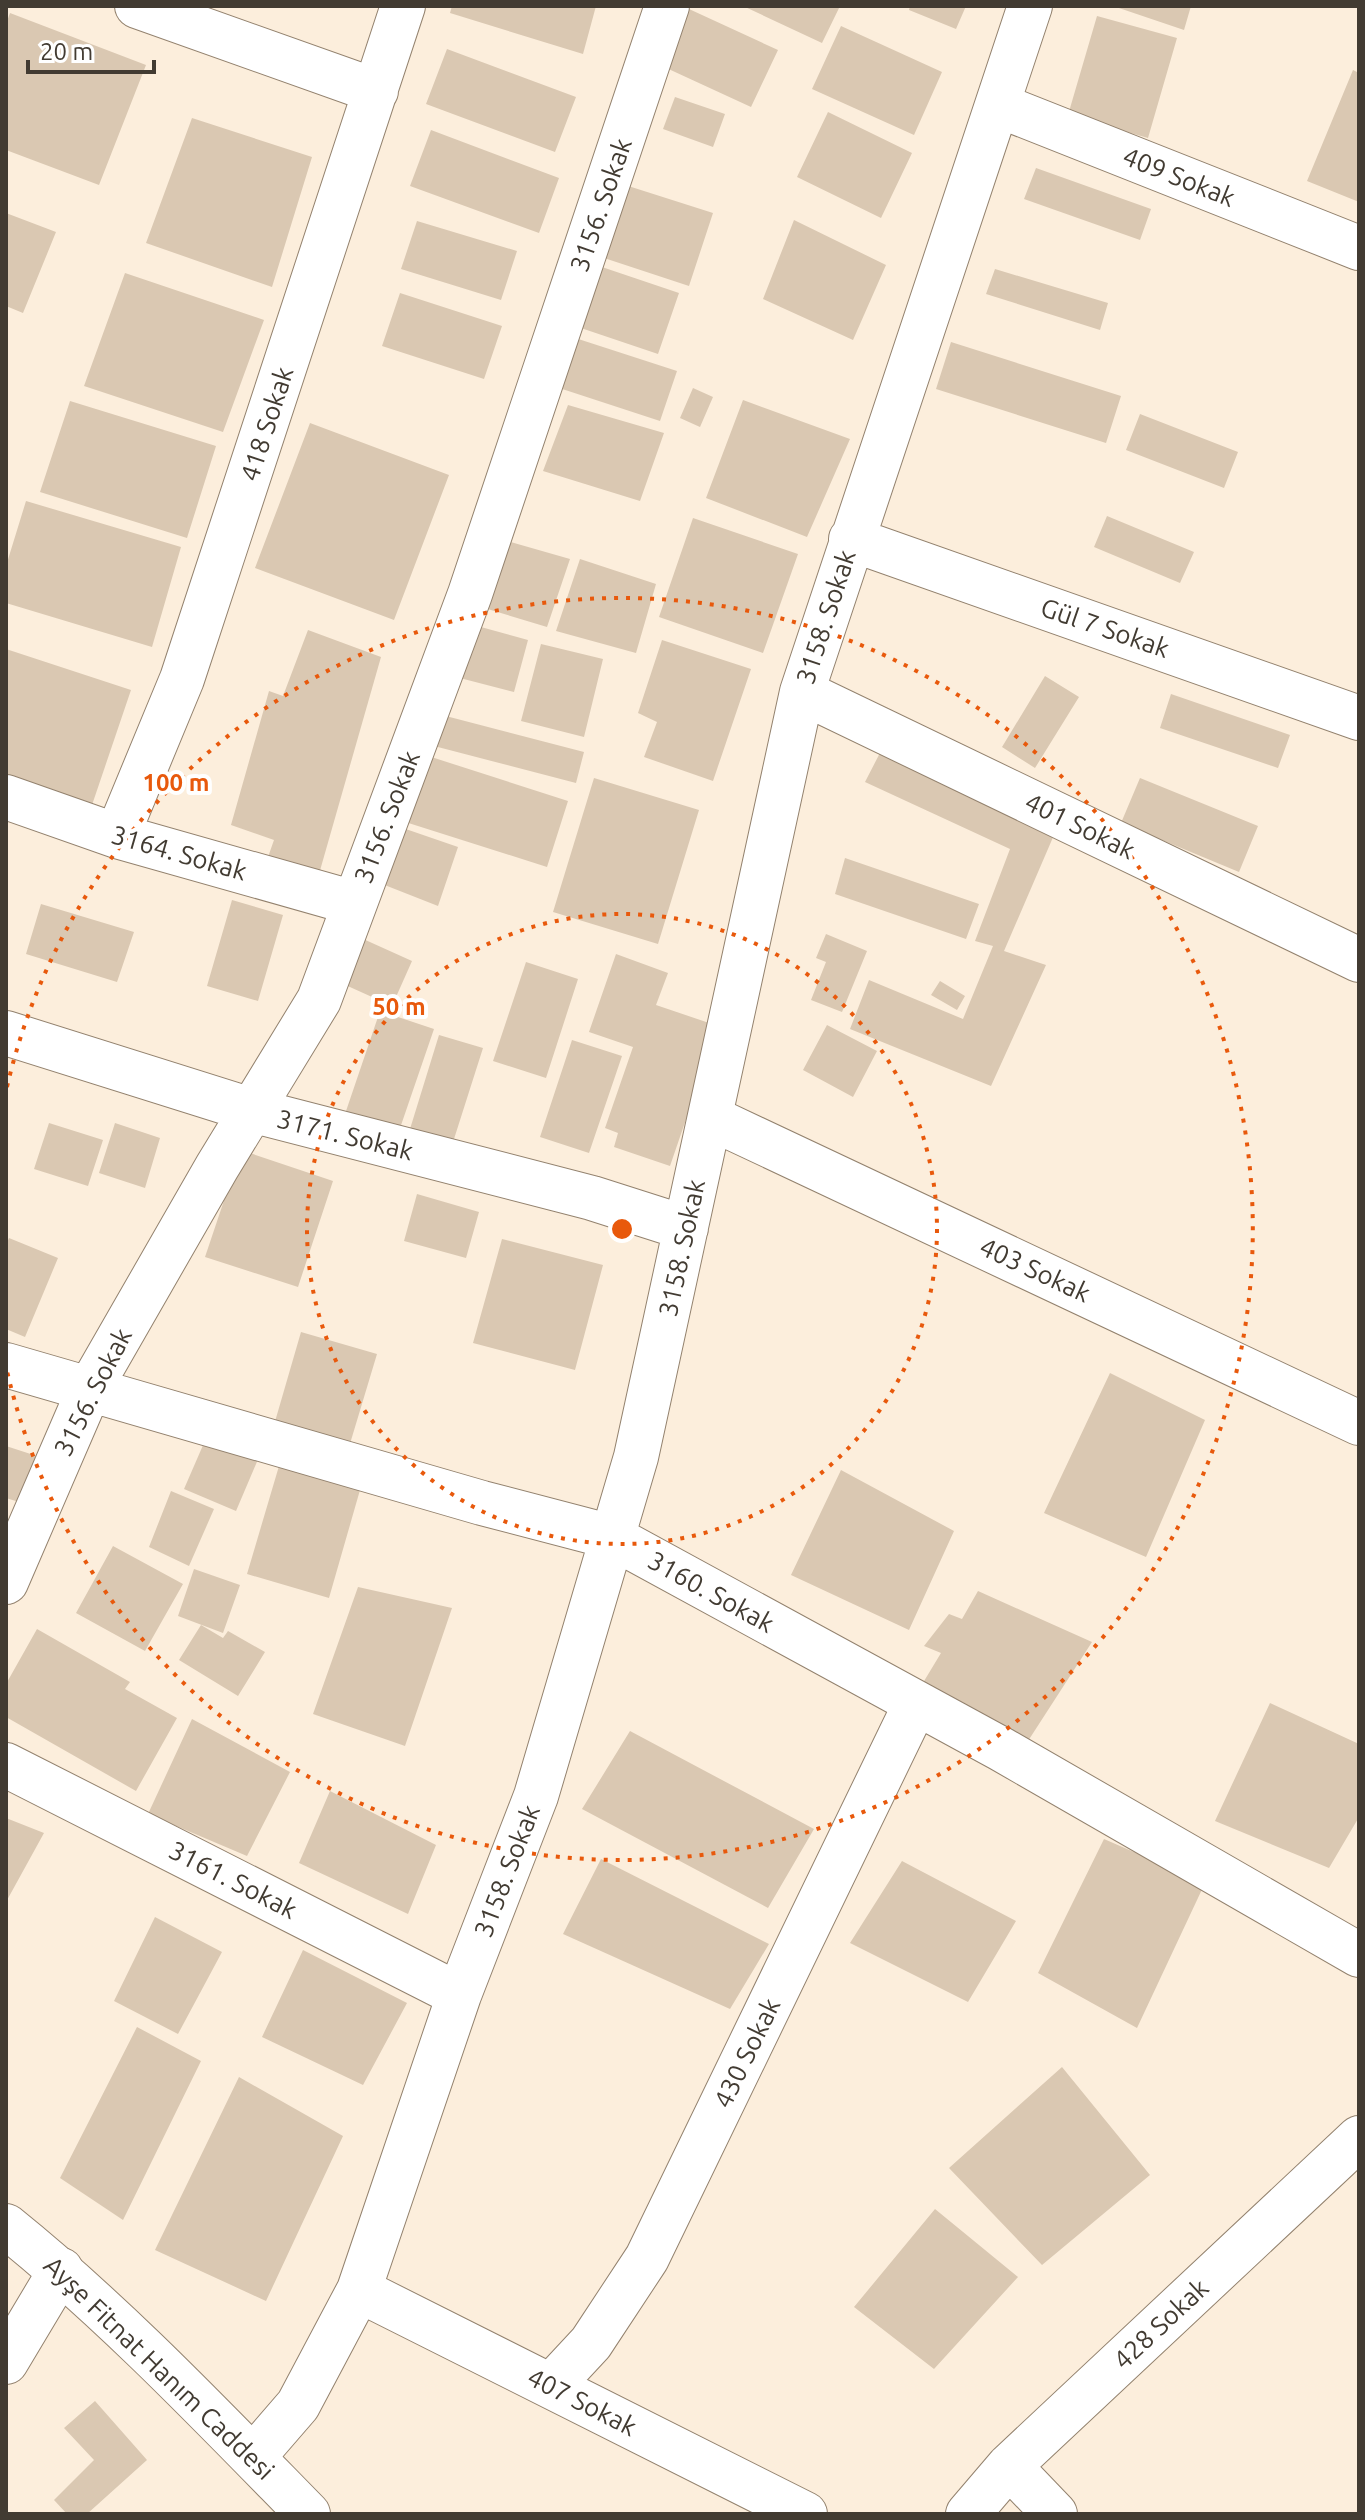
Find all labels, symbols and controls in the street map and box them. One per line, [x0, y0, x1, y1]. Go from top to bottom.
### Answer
scale bar [28, 24, 154, 74]
text: 20 m [40, 38, 93, 65]
street label: 3156. Sokak [564, 134, 637, 275]
street label: 409 Sokak [1119, 141, 1240, 212]
street label: 418 Sokak [234, 363, 299, 485]
street label: 3158. Sokak [790, 546, 861, 688]
street label: Gül 7 Sokak [1037, 592, 1173, 663]
street label: 3156. Sokak [348, 747, 425, 887]
text: 100 m [143, 769, 209, 796]
street label: 401 Sokak [1021, 787, 1140, 865]
street label: 3164. Sokak [108, 819, 250, 886]
text: 50 m [372, 993, 426, 1020]
street label: 3171. Sokak [274, 1104, 416, 1165]
street label: 3158. Sokak [653, 1177, 710, 1319]
centre of rings [608, 1215, 636, 1243]
street label: 403 Sokak [975, 1231, 1095, 1308]
street label: 3156. Sokak [48, 1323, 137, 1460]
street label: 3160. Sokak [643, 1545, 779, 1638]
street label: 3158. Sokak [468, 1801, 545, 1941]
street label: 3161. Sokak [165, 1835, 302, 1924]
street label: 430 Sokak [708, 1993, 786, 2112]
street label: Ayşe Fitnat Hanım Caddesi [38, 2250, 280, 2485]
street label: 428 Sokak [1107, 2273, 1214, 2375]
street label: 407 Sokak [523, 2362, 642, 2441]

